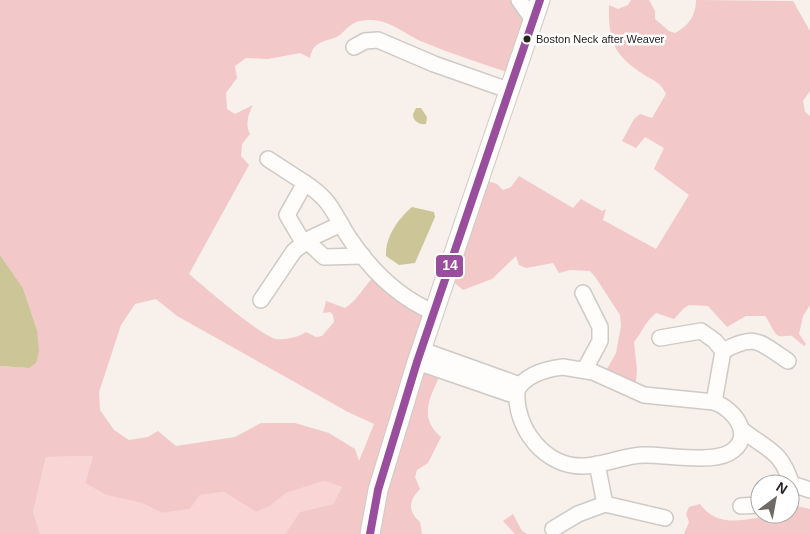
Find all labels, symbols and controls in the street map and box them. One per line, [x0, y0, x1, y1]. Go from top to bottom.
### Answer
place label: Boston Neck after Weaver [536, 33, 665, 45]
marker: Boston Neck after Weaver [522, 34, 532, 44]
line badge: 14 [435, 254, 464, 278]
text: 14 [442, 257, 458, 273]
north arrow [750, 474, 800, 524]
text: N [773, 479, 790, 497]

